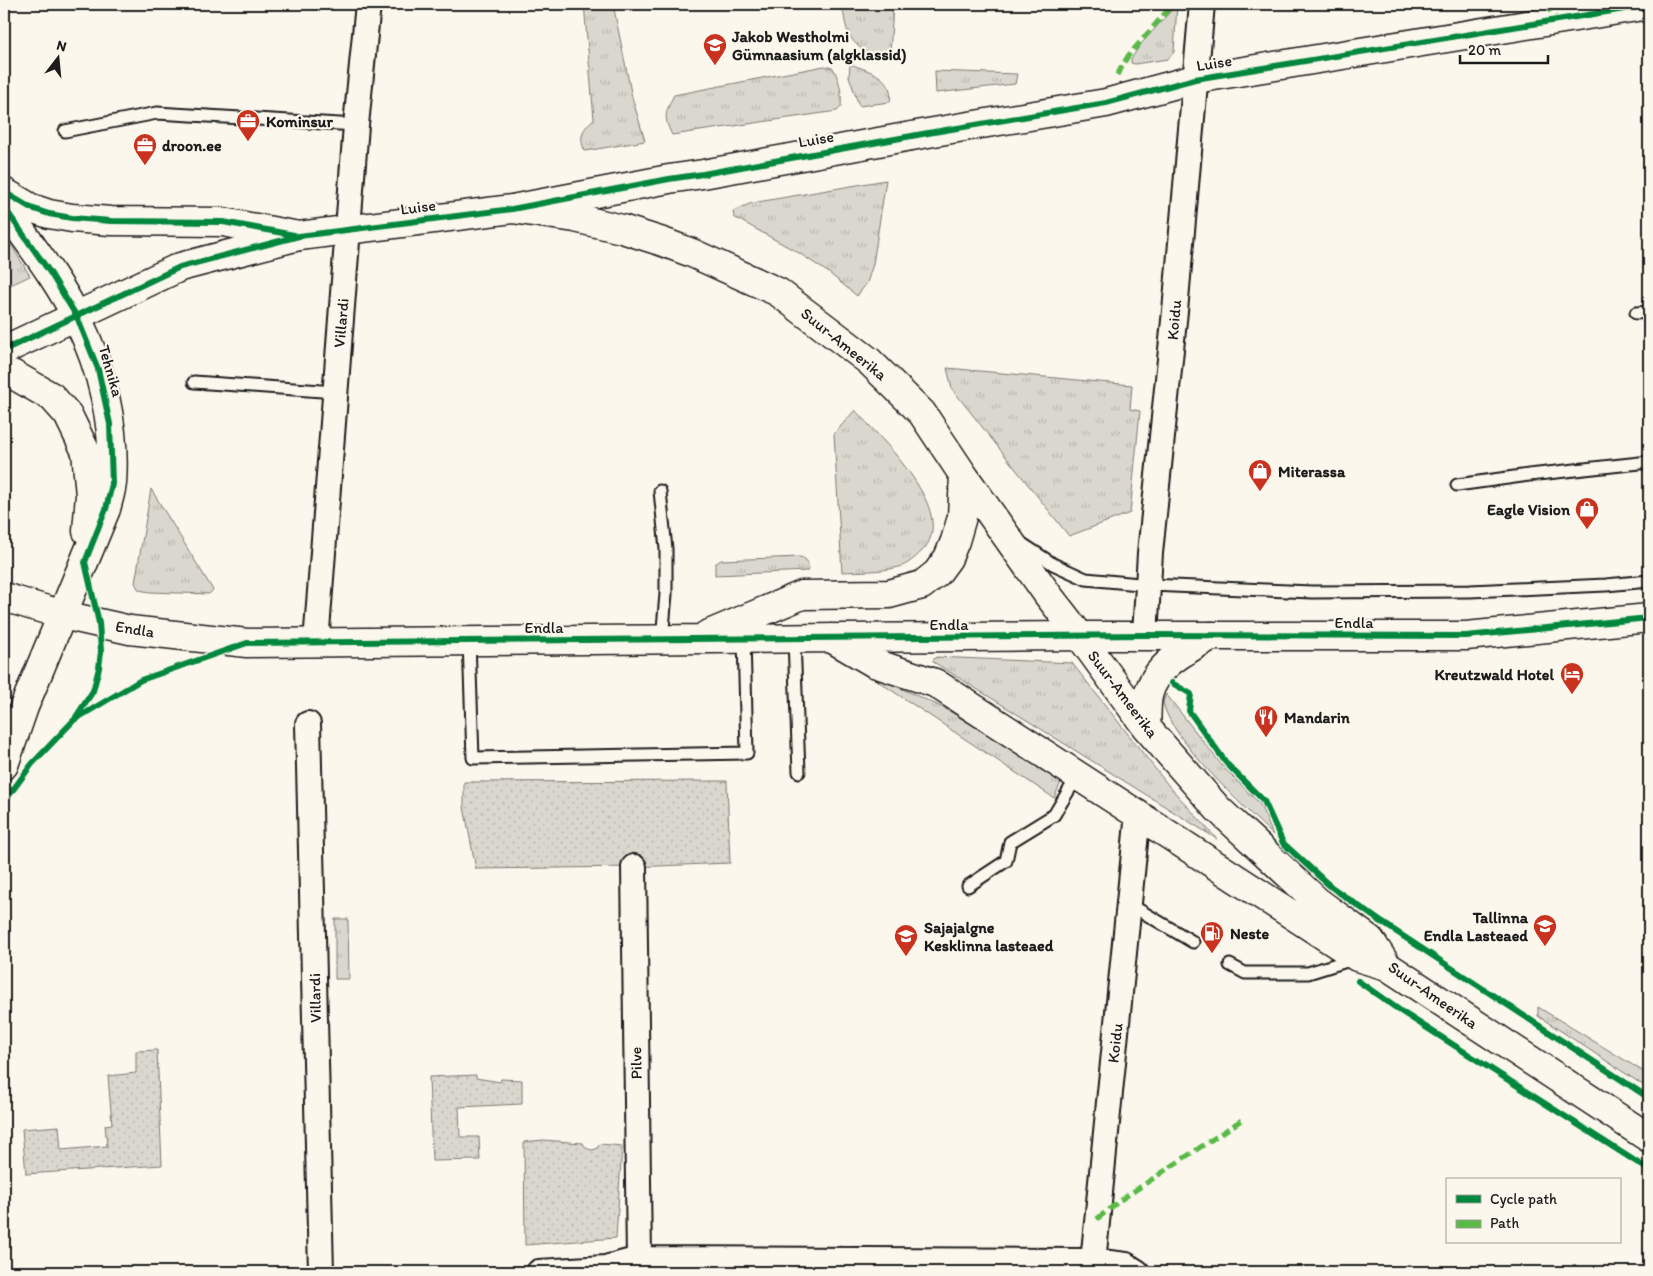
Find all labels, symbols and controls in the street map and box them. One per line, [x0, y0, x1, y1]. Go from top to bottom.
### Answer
place label: Jakob Westholmi Gümnaasium (algklassid) [731, 27, 906, 65]
north arrow [32, 32, 82, 82]
school or university icon: Jakob Westholmi Gümnaasium (algklassid) [702, 32, 728, 66]
scale bar [1460, 32, 1548, 64]
text: N [55, 37, 68, 55]
text: 20 m [1468, 41, 1502, 59]
street label: Luise [1195, 51, 1233, 75]
office icon: Kominsur [235, 108, 261, 142]
place label: Kominsur [266, 112, 333, 131]
street label: Luise [797, 126, 836, 151]
office icon: droon.ee [132, 132, 158, 166]
place label: droon.ee [162, 136, 222, 155]
street label: Luise [399, 195, 437, 219]
street label: Villardi [329, 297, 353, 349]
street label: Koidu [1163, 299, 1185, 341]
street label: Suur-Ameerika [797, 304, 891, 385]
street label: Tehnika [95, 343, 128, 400]
shop icon: Miterassa [1247, 458, 1273, 492]
place label: Miterassa [1278, 462, 1346, 481]
shop icon: Eagle Vision [1574, 496, 1600, 530]
place label: Eagle Vision [1487, 500, 1571, 520]
street label: Endla [1334, 613, 1374, 632]
street label: Endla [929, 615, 969, 634]
street label: Endla [114, 617, 157, 642]
street label: Endla [524, 618, 564, 637]
street label: Suur-Ameerika [1084, 646, 1163, 742]
hotel icon: Kreutzwald Hotel [1559, 661, 1585, 695]
place label: Kreutzwald Hotel [1434, 665, 1554, 684]
restaurant icon: Mandarin [1253, 704, 1279, 738]
place label: Mandarin [1284, 708, 1351, 727]
place label: Tallinna Endla Lasteaed [1424, 908, 1529, 945]
school or university icon: Tallinna Endla Lasteaed [1532, 913, 1558, 947]
place label: Sajajalgne Kesklinna lasteaed [924, 918, 1054, 955]
fuel station icon: Neste [1199, 920, 1225, 954]
school or university icon: Sajajalgne Kesklinna lasteaed [893, 923, 919, 957]
place label: Neste [1230, 924, 1270, 943]
street label: Suur-Ameerika [1385, 957, 1482, 1033]
street label: Villardi [305, 973, 325, 1023]
street label: Koidu [1103, 1022, 1127, 1064]
street label: Pilve [626, 1046, 646, 1080]
legend [1446, 1178, 1620, 1244]
text: Cycle path [1490, 1190, 1557, 1208]
text: Path [1490, 1214, 1519, 1232]

